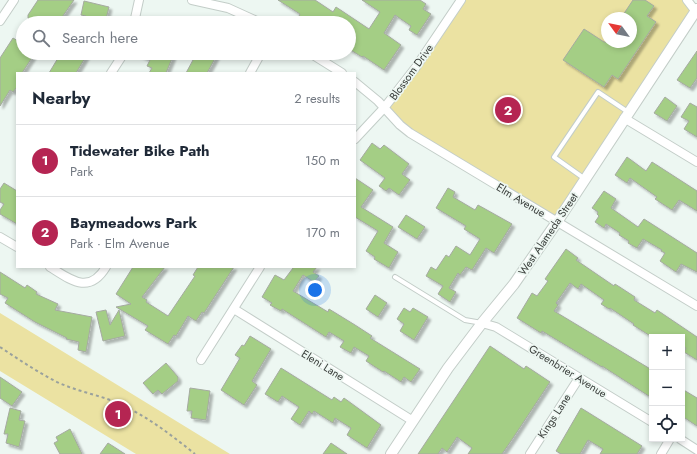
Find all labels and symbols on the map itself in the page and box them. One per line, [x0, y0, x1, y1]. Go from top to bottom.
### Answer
north arrow [601, 12, 637, 48]
street label: Blossom Drive [385, 40, 437, 103]
pin: 2 [495, 95, 521, 125]
street label: Elm Avenue [493, 179, 549, 221]
street label: West Alameda Street [514, 189, 582, 278]
your location [305, 280, 325, 300]
street label: Greenbrier Avenue [526, 341, 610, 402]
street label: Eleni Lane [298, 346, 348, 385]
street label: Kings Lane [534, 390, 575, 442]
pin: 1 [105, 399, 131, 429]

